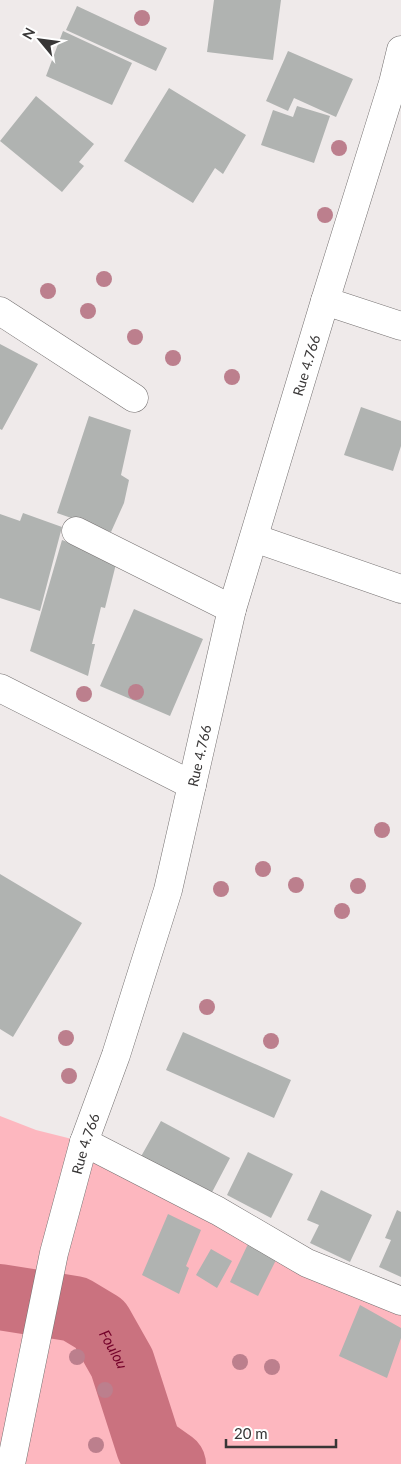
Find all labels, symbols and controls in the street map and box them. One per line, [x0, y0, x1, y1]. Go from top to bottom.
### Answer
north arrow [15, 15, 65, 65]
text: N [18, 25, 38, 42]
street label: Rue 4.766 [288, 332, 323, 398]
street label: Rue 4.766 [183, 723, 214, 788]
street label: Rue 4.766 [67, 1111, 102, 1176]
water label: Foulou [96, 1326, 132, 1371]
scale bar [226, 1416, 336, 1448]
text: 20 m [234, 1424, 268, 1442]

